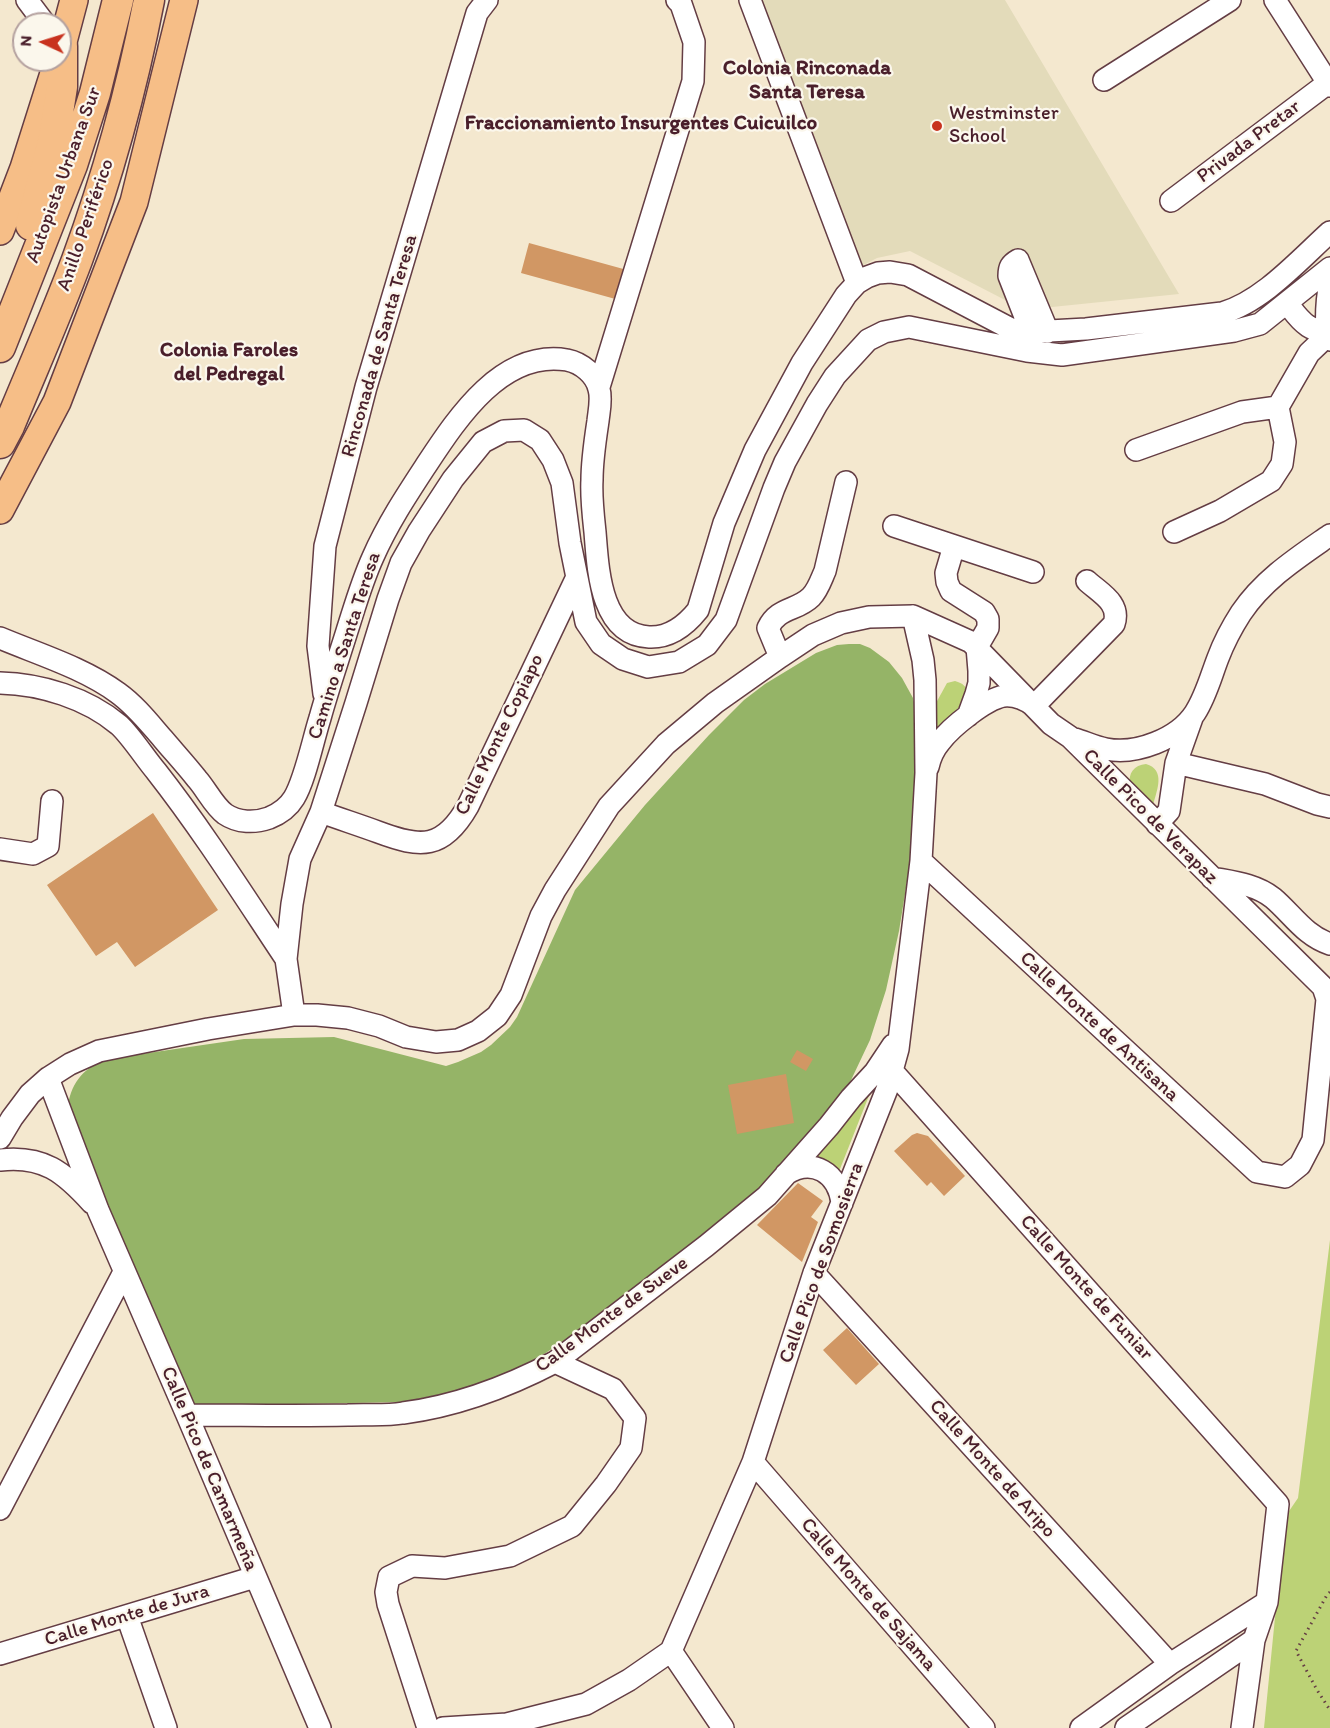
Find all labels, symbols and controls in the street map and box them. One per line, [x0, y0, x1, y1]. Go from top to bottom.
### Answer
north arrow [12, 12, 72, 72]
text: N [16, 35, 35, 47]
district label: Colonia Rinconada Santa Teresa [723, 56, 891, 106]
street label: Autopista Urbana Sur [21, 84, 107, 266]
street label: Privada Pretar [1192, 95, 1306, 189]
place label: Westminster School [949, 102, 1059, 149]
district label: Fraccionamiento Insurgentes Cuicuilco [465, 111, 817, 137]
marker: Westminster School [930, 119, 944, 133]
street label: Anillo Periférico [52, 156, 120, 294]
street label: Rinconada de Santa Teresa [337, 232, 423, 460]
district label: Colonia Faroles del Pedregal [160, 338, 298, 388]
street label: Camino a Santa Teresa [303, 549, 387, 743]
street label: Calle Monte Copiapo [451, 650, 549, 820]
street label: Calle Pico de Verapaz [1077, 744, 1223, 890]
street label: Calle Monte de Antisana [1014, 947, 1184, 1107]
street label: Calle Pico de Somosierra [774, 1159, 870, 1367]
street label: Calle Monte de Funiar [1014, 1210, 1158, 1366]
street label: Calle Monte de Sueve [531, 1252, 693, 1378]
street label: Calle Pico de Camarmeña [155, 1363, 263, 1575]
street label: Calle Monte de Aripo [923, 1395, 1061, 1543]
street label: Calle Monte de Sajama [795, 1513, 941, 1677]
street label: Calle Monte de Jura [42, 1580, 212, 1652]

